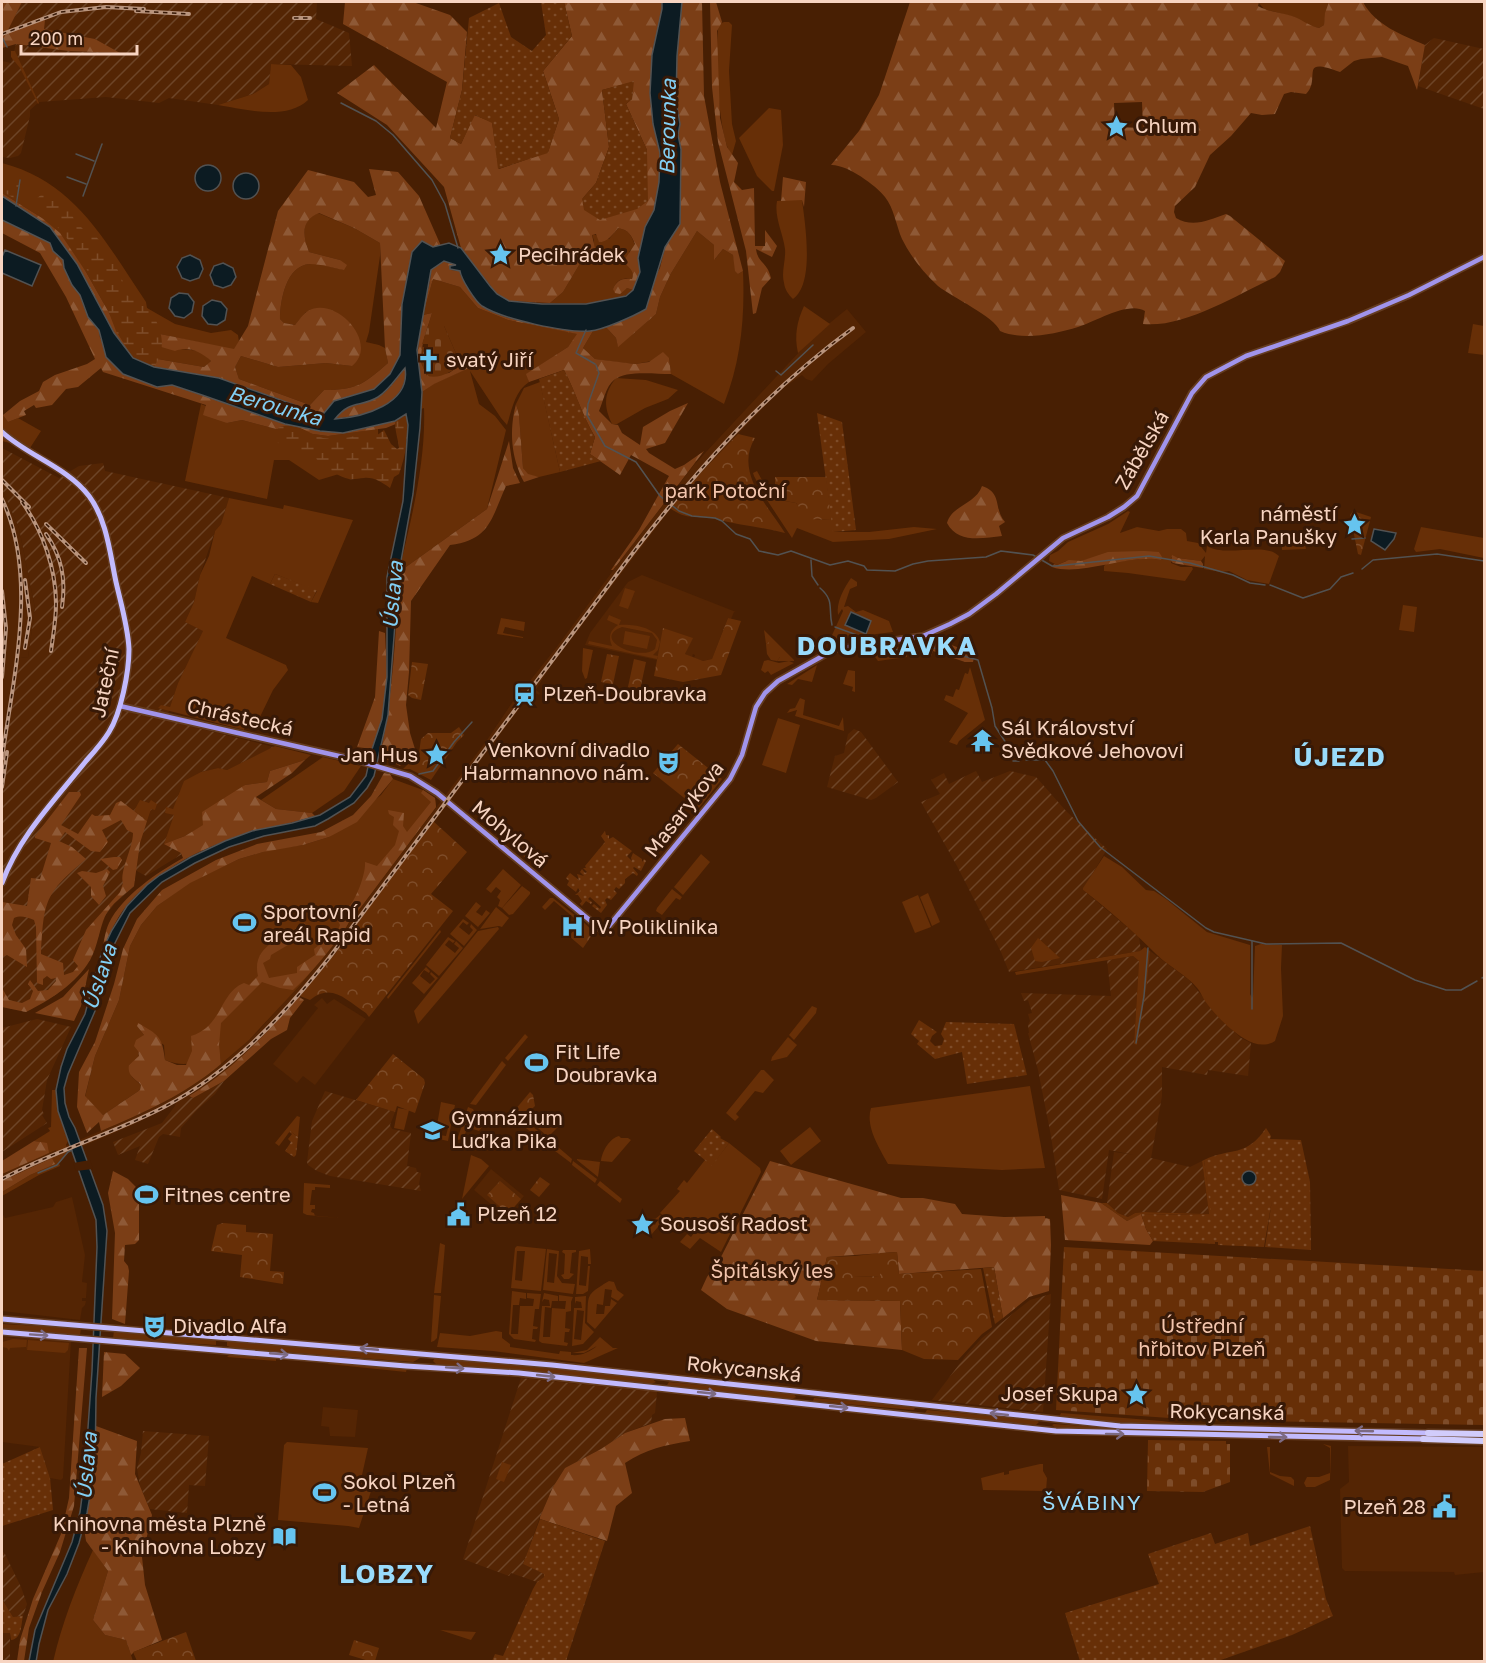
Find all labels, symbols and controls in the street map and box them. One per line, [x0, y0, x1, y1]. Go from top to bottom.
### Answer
scale bar [21, 18, 136, 56]
text: 200 m [30, 27, 83, 49]
water label: Berounka [653, 78, 681, 175]
place icon: Chlum [1104, 113, 1130, 139]
place label: Chlum [1135, 113, 1197, 137]
place icon: Pecihrádek [487, 242, 513, 268]
place label: Pecihrádek [518, 242, 625, 266]
church icon: svatý Jiří [415, 347, 441, 373]
place label: svatý Jiří [446, 347, 534, 371]
water label: Berounka [226, 379, 326, 431]
street label: Zábělská [1109, 406, 1173, 493]
park label: park Potoční [664, 478, 787, 502]
place label: náměstí Karla Panušky [1200, 501, 1339, 548]
place icon: náměstí Karla Panušky [1342, 512, 1368, 538]
water label: Úslava [376, 559, 408, 630]
district label: DOUBRAVKA [797, 630, 977, 661]
street label: Jateční [85, 644, 123, 720]
station icon: Plzeň-Doubravka [512, 681, 538, 707]
place label: Plzeň-Doubravka [543, 681, 707, 705]
street label: Chrástecká [185, 692, 296, 740]
place label: Sál Království Svědkové Jehovovi [1001, 715, 1184, 762]
temple icon: Sál Království Svědkové Jehovovi [970, 727, 996, 753]
place label: Venkovní divadlo Habrmannovo nám. [463, 737, 650, 784]
district label: ÚJEZD [1294, 741, 1386, 772]
place label: Jan Hus [340, 742, 418, 766]
place icon: Jan Hus [423, 742, 449, 768]
theatre icon: Venkovní divadlo Habrmannovo nám. [655, 749, 681, 775]
street label: Masarykova [639, 756, 728, 861]
street label: Mohylová [468, 794, 554, 872]
place label: Sportovní areál Rapid [263, 899, 371, 946]
sports icon: Sportovní areál Rapid [232, 910, 258, 936]
hospital icon: IV. Poliklinika [559, 914, 585, 940]
place label: IV. Poliklinika [590, 914, 718, 938]
water label: Úslava [76, 939, 122, 1013]
place label: Fit Life Doubravka [555, 1039, 658, 1086]
sports icon: Fit Life Doubravka [524, 1050, 550, 1076]
place label: Gymnázium Luďka Pika [451, 1105, 563, 1152]
school or university icon: Gymnázium Luďka Pika [420, 1117, 446, 1143]
sports icon: Fitnes centre [133, 1182, 159, 1208]
place label: Fitnes centre [164, 1182, 291, 1206]
public building icon: Plzeň 12 [446, 1201, 472, 1227]
place label: Plzeň 12 [477, 1201, 557, 1225]
place icon: Sousoší Radost [629, 1211, 655, 1237]
place label: Sousoší Radost [660, 1211, 808, 1235]
park label: Špitálský les [711, 1258, 833, 1282]
theatre icon: Divadlo Alfa [142, 1313, 168, 1339]
place label: Divadlo Alfa [173, 1313, 287, 1337]
park label: Ústřední hřbitov Plzeň [1138, 1313, 1266, 1360]
one-way arrow [28, 1330, 48, 1341]
one-way arrow [359, 1343, 379, 1354]
one-way arrow [269, 1349, 289, 1360]
street label: Rokycanská [686, 1350, 803, 1386]
one-way arrow [444, 1362, 464, 1373]
one-way arrow [535, 1371, 555, 1382]
place label: Josef Skupa [1001, 1381, 1118, 1405]
place icon: Josef Skupa [1123, 1381, 1149, 1407]
one-way arrow [697, 1388, 717, 1399]
street label: Rokycanská [1169, 1398, 1285, 1424]
one-way arrow [828, 1402, 848, 1413]
one-way arrow [990, 1408, 1010, 1419]
one-way arrow [1354, 1425, 1374, 1437]
one-way arrow [1104, 1428, 1124, 1439]
water label: Úslava [70, 1430, 102, 1501]
one-way arrow [1267, 1431, 1287, 1443]
place label: Sokol Plzeň - Letná [343, 1469, 456, 1516]
sports icon: Sokol Plzeň - Letná [312, 1480, 338, 1506]
district label: ŠVÁBINY [1042, 1489, 1142, 1515]
place label: Plzeň 28 [1343, 1494, 1426, 1518]
public building icon: Plzeň 28 [1431, 1494, 1457, 1520]
place label: Knihovna města Plzně - Knihovna Lobzy [53, 1511, 266, 1558]
library icon: Knihovna města Plzně - Knihovna Lobzy [271, 1523, 297, 1549]
district label: LOBZY [339, 1558, 435, 1589]

